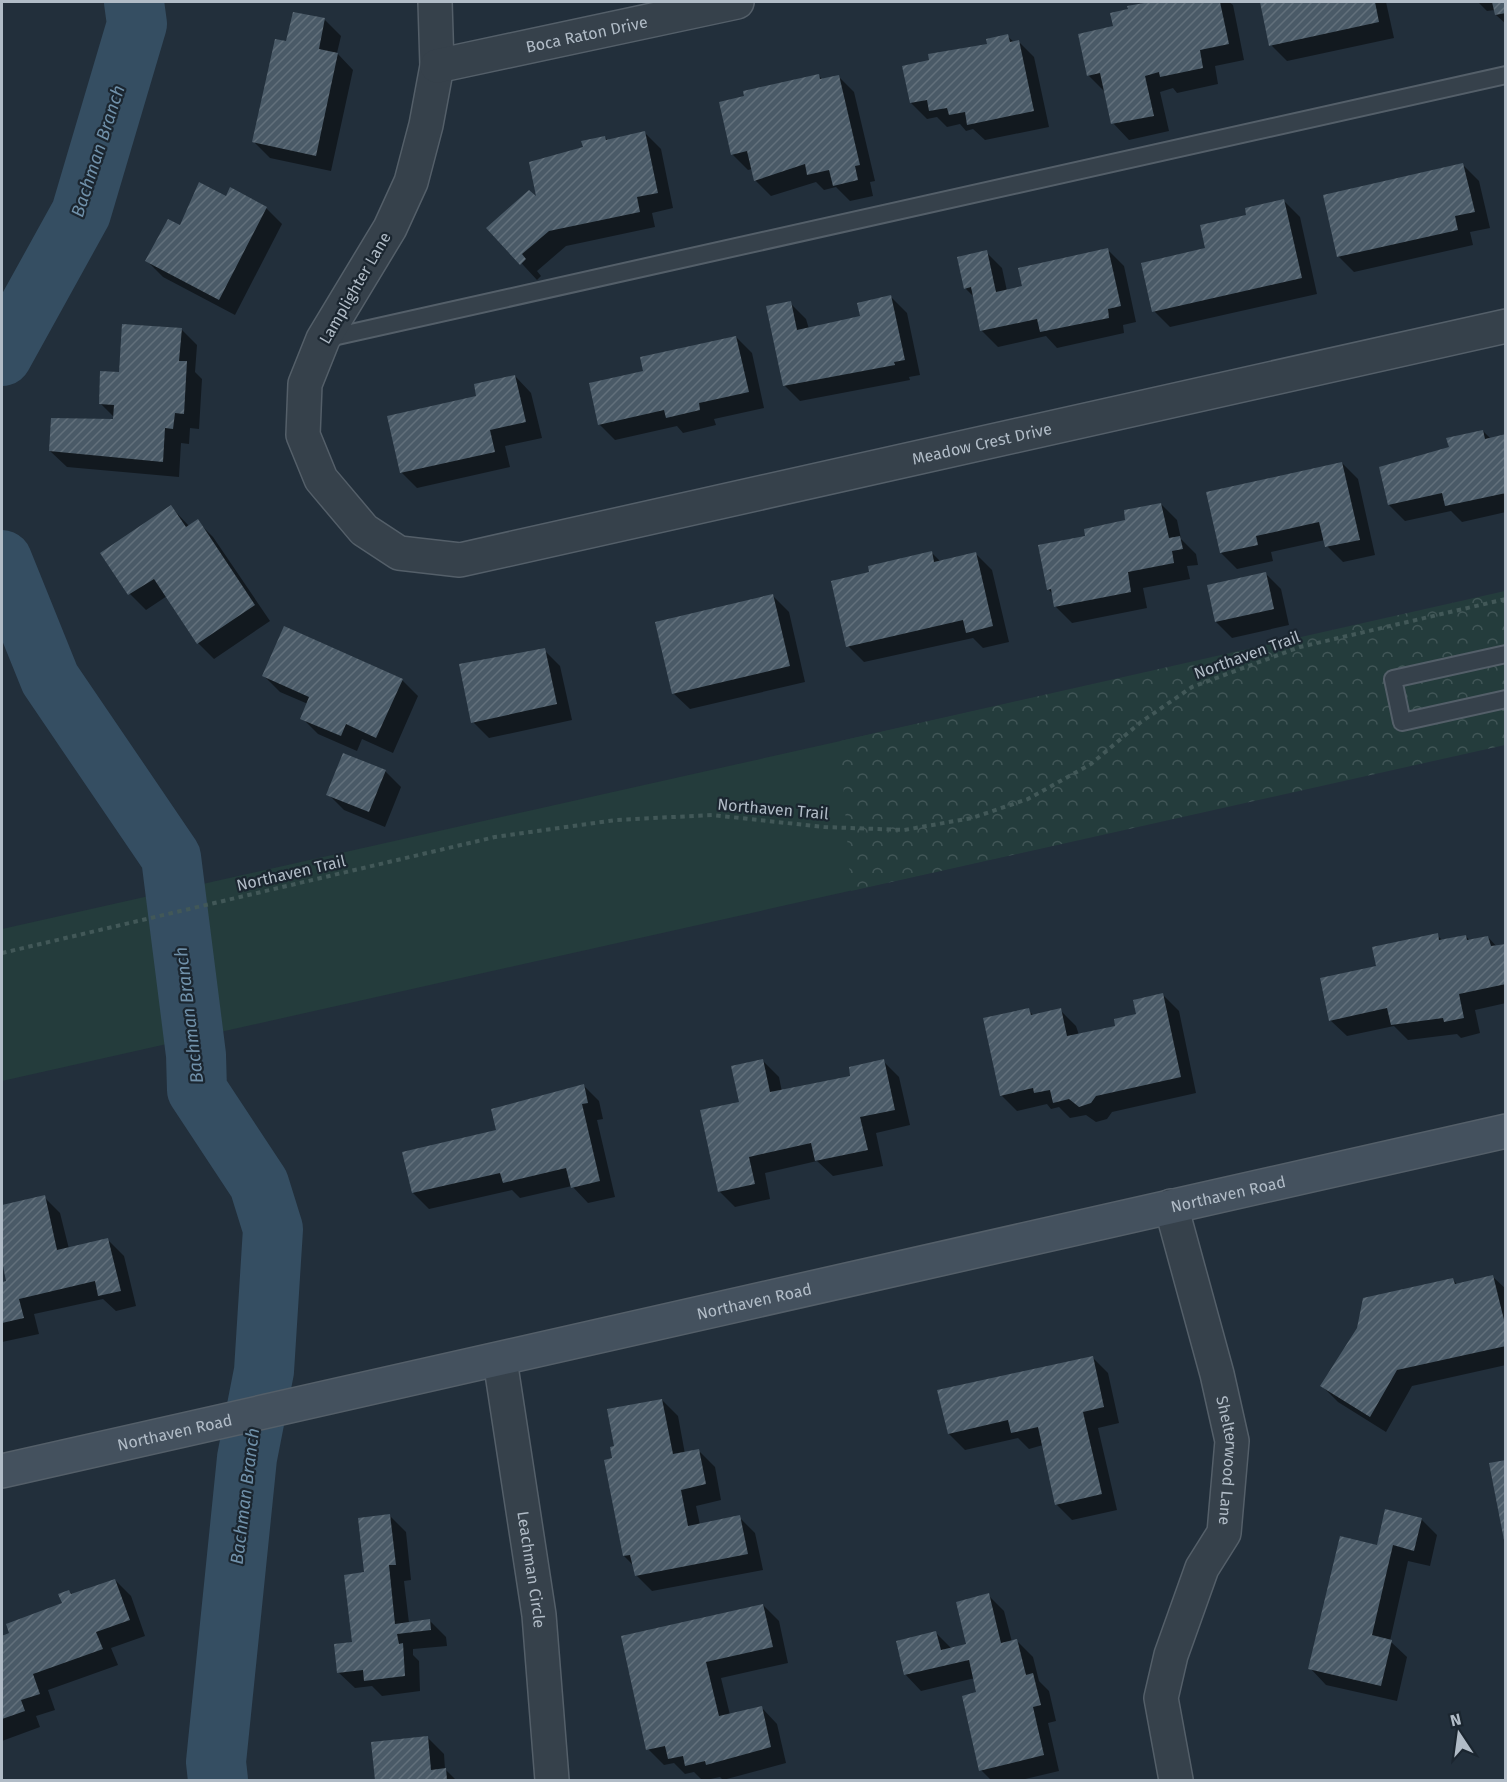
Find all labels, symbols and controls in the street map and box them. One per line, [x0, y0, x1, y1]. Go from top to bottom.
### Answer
street label: Boca Raton Drive [524, 12, 649, 56]
water label: Bachman Branch [66, 82, 130, 220]
street label: Lamplighter Lane [315, 229, 395, 347]
street label: Meadow Crest Drive [910, 418, 1054, 468]
street label: Northaven Trail [1191, 627, 1303, 683]
street label: Northaven Trail [717, 795, 830, 823]
street label: Northaven Trail [235, 851, 348, 895]
water label: Bachman Branch [170, 945, 208, 1085]
street label: Northaven Road [1169, 1172, 1287, 1216]
street label: Northaven Road [695, 1279, 813, 1323]
street label: Shelterwood Lane [1213, 1394, 1241, 1526]
street label: Northaven Road [115, 1410, 234, 1454]
water label: Bachman Branch [226, 1426, 264, 1566]
street label: Leachman Circle [514, 1510, 550, 1629]
north arrow [1429, 1704, 1489, 1764]
text: N [1448, 1709, 1463, 1730]

